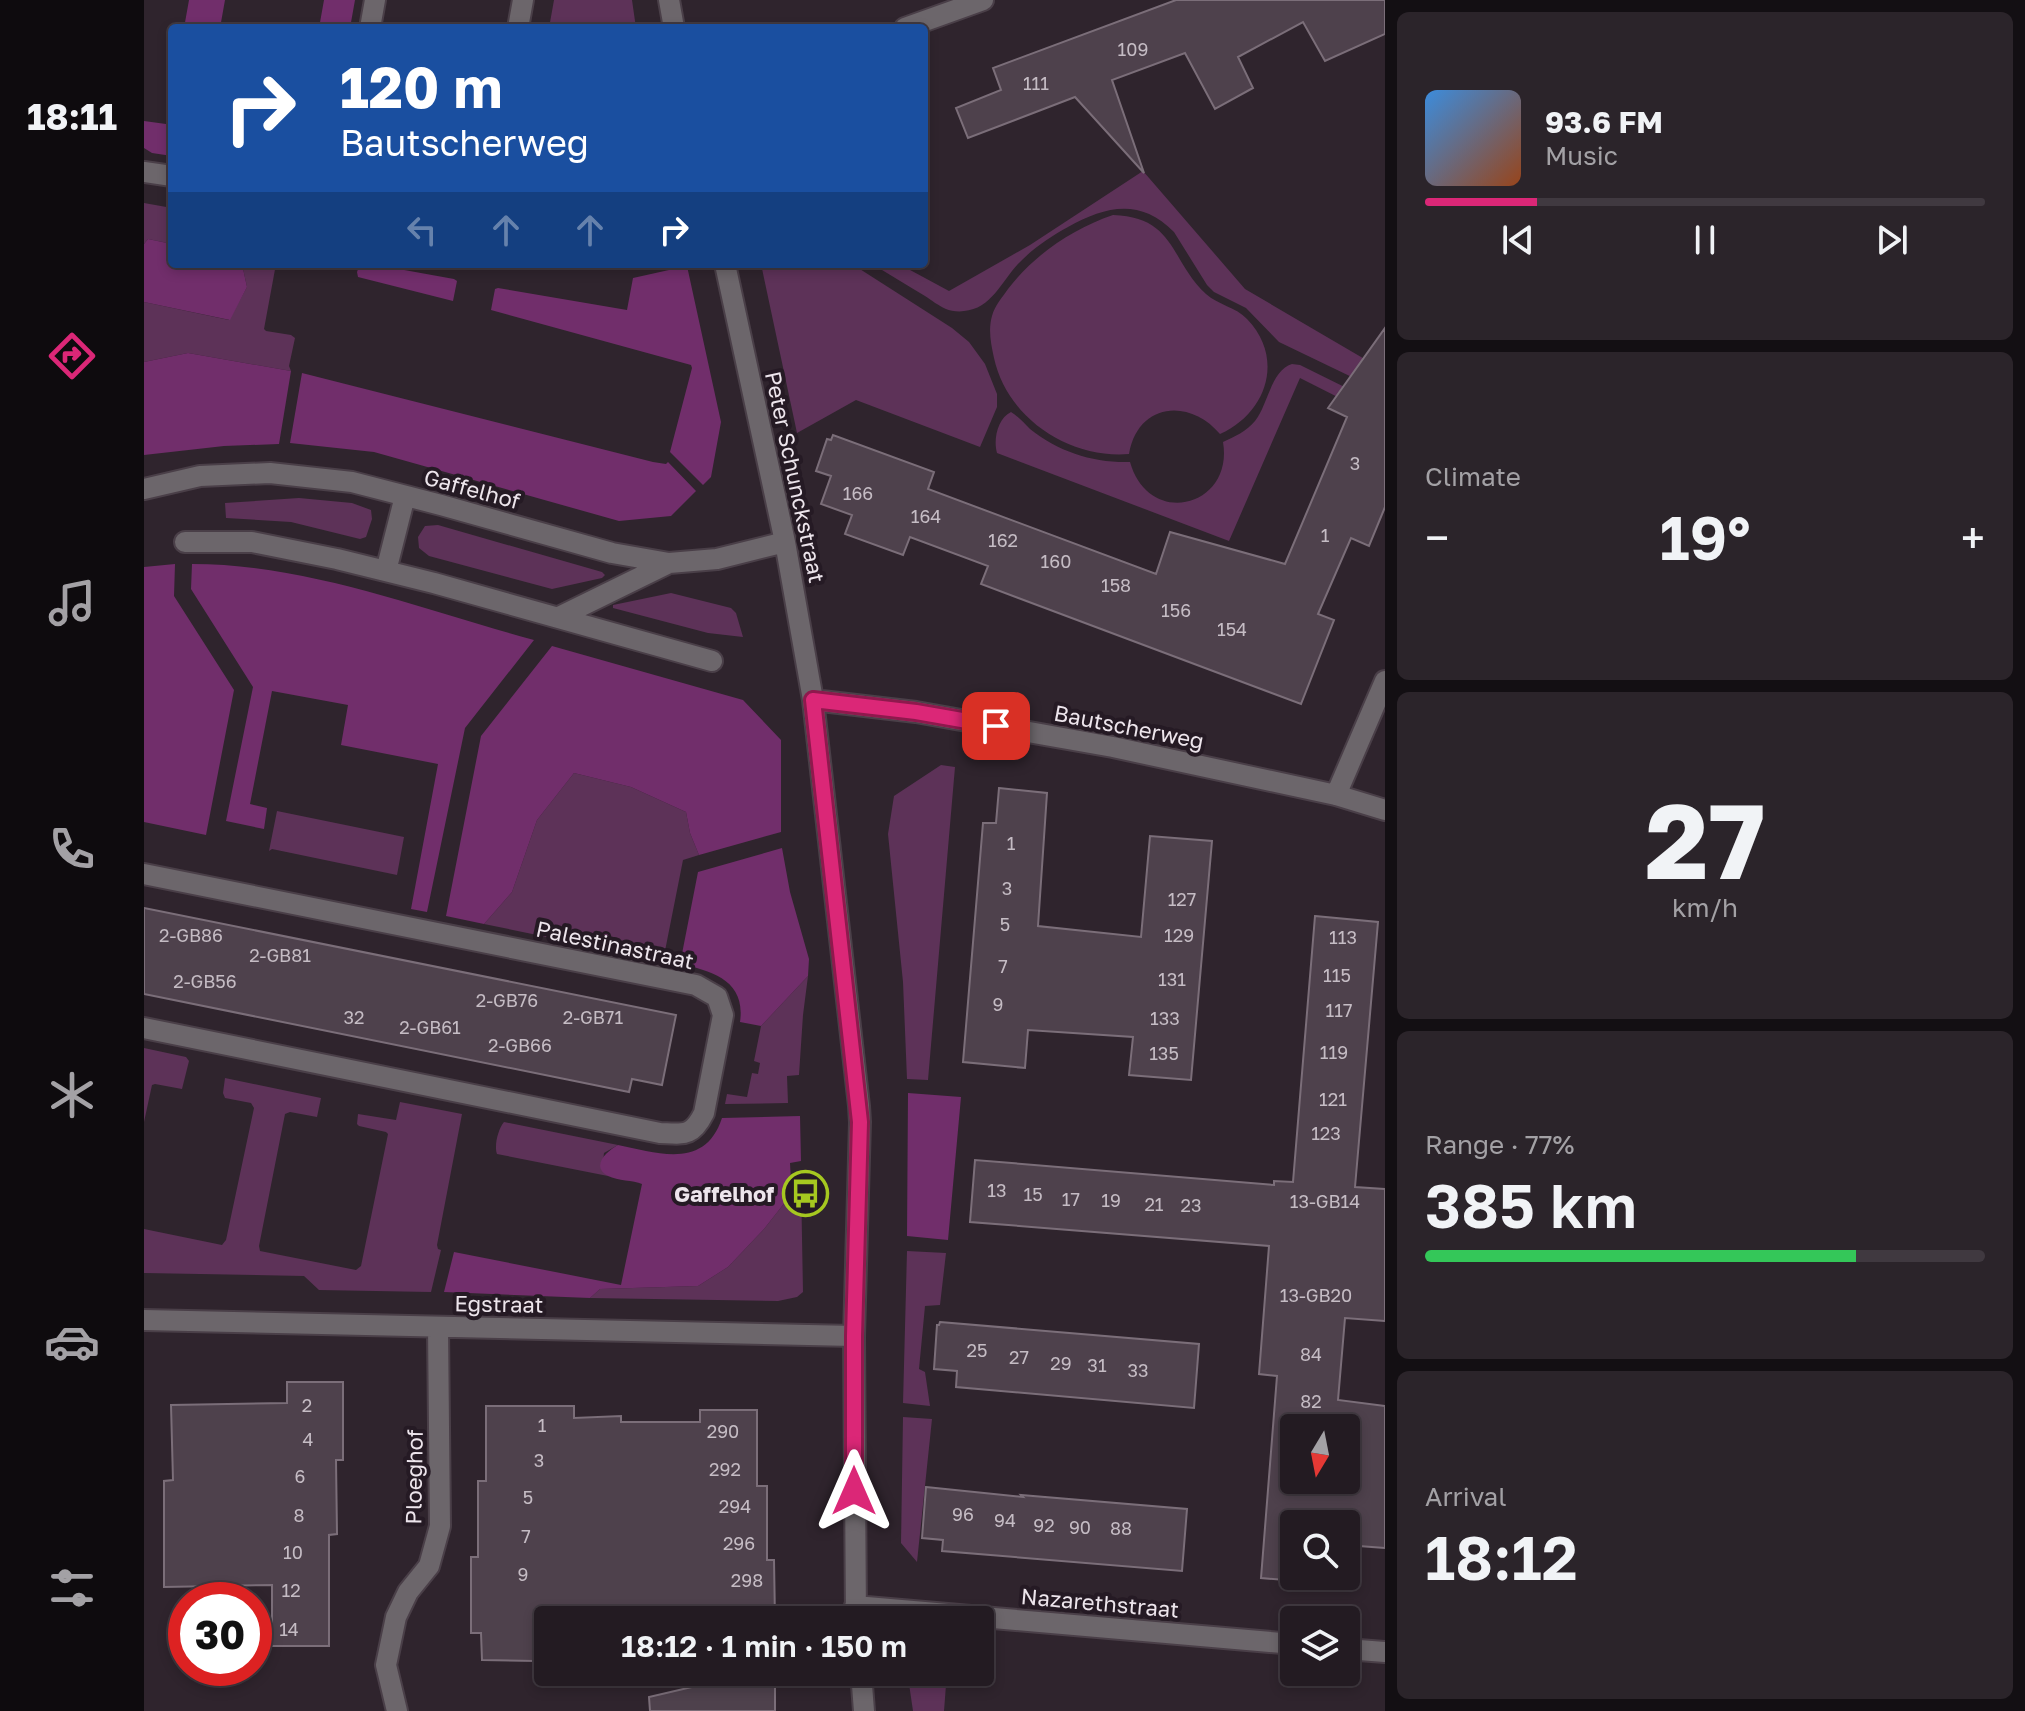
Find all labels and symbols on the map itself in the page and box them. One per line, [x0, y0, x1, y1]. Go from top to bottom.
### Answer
house number: 109 [1118, 38, 1148, 60]
house number: 111 [1023, 72, 1049, 94]
street label: Peter Schunckstraat [760, 369, 831, 585]
house number: 3 [1350, 452, 1360, 474]
street label: Gaffelhof [421, 463, 523, 514]
house number: 166 [843, 482, 873, 504]
house number: 164 [911, 505, 941, 527]
house number: 1 [1321, 524, 1330, 546]
house number: 162 [988, 529, 1018, 551]
house number: 160 [1041, 550, 1071, 572]
house number: 158 [1101, 574, 1131, 596]
house number: 156 [1161, 599, 1191, 621]
house number: 154 [1217, 618, 1247, 640]
pin [962, 692, 1030, 760]
street label: Bautscherweg [1052, 699, 1206, 754]
house number: 1 [1007, 832, 1016, 854]
house number: 3 [1002, 877, 1012, 899]
house number: 127 [1168, 888, 1196, 910]
house number: 5 [1000, 913, 1010, 935]
street label: Palestinastraat [534, 915, 697, 974]
house number: 2-GB86 [159, 924, 223, 946]
house number: 129 [1164, 924, 1194, 946]
house number: 113 [1329, 926, 1357, 948]
house number: 2-GB81 [249, 944, 311, 966]
house number: 7 [998, 955, 1008, 977]
house number: 115 [1323, 964, 1351, 986]
house number: 131 [1158, 968, 1186, 990]
house number: 2-GB56 [173, 970, 237, 992]
house number: 2-GB76 [476, 989, 538, 1011]
house number: 9 [993, 993, 1003, 1015]
house number: 117 [1326, 999, 1353, 1021]
house number: 32 [344, 1006, 364, 1028]
house number: 2-GB71 [563, 1006, 623, 1028]
house number: 133 [1150, 1007, 1180, 1029]
house number: 2-GB61 [399, 1016, 461, 1038]
house number: 2-GB66 [488, 1034, 552, 1056]
house number: 119 [1320, 1041, 1348, 1063]
house number: 135 [1149, 1042, 1179, 1064]
house number: 121 [1319, 1088, 1347, 1110]
house number: 123 [1311, 1122, 1341, 1144]
bus stop icon: Gaffelhof [781, 1170, 829, 1218]
house number: 13 [987, 1179, 1007, 1201]
place label: Gaffelhof [674, 1180, 774, 1207]
house number: 15 [1023, 1183, 1043, 1205]
house number: 17 [1062, 1188, 1080, 1210]
house number: 19 [1101, 1189, 1121, 1211]
house number: 13-GB14 [1290, 1190, 1360, 1212]
house number: 21 [1144, 1193, 1164, 1215]
house number: 23 [1181, 1194, 1201, 1216]
house number: 13-GB20 [1280, 1284, 1352, 1306]
street label: Egstraat [454, 1289, 544, 1318]
house number: 25 [967, 1339, 987, 1361]
house number: 84 [1300, 1343, 1322, 1365]
house number: 27 [1009, 1346, 1029, 1368]
house number: 29 [1050, 1352, 1072, 1374]
house number: 31 [1087, 1354, 1107, 1376]
house number: 33 [1127, 1359, 1149, 1381]
house number: 82 [1300, 1390, 1322, 1412]
house number: 2 [302, 1394, 312, 1416]
house number: 1 [538, 1414, 547, 1436]
north arrow [1280, 1414, 1360, 1494]
house number: 290 [707, 1420, 739, 1442]
house number: 4 [303, 1428, 314, 1450]
street label: Ploeghof [399, 1429, 428, 1525]
house number: 3 [534, 1449, 544, 1471]
position arrow [812, 1449, 896, 1533]
house number: 292 [709, 1458, 741, 1480]
house number: 6 [295, 1465, 305, 1487]
house number: 5 [523, 1486, 533, 1508]
house number: 294 [719, 1495, 751, 1517]
house number: 96 [952, 1503, 974, 1525]
house number: 8 [294, 1504, 304, 1526]
house number: 94 [994, 1509, 1016, 1531]
house number: 92 [1033, 1514, 1055, 1536]
house number: 90 [1069, 1516, 1091, 1538]
house number: 88 [1110, 1517, 1132, 1539]
house number: 7 [521, 1525, 531, 1547]
house number: 296 [723, 1532, 755, 1554]
house number: 10 [283, 1541, 303, 1563]
house number: 9 [518, 1563, 528, 1585]
house number: 298 [731, 1569, 763, 1591]
house number: 12 [281, 1579, 301, 1601]
speed limit sign: 30 [168, 1582, 272, 1686]
street label: Nazarethstraat [1020, 1582, 1180, 1623]
house number: 14 [279, 1618, 299, 1640]

